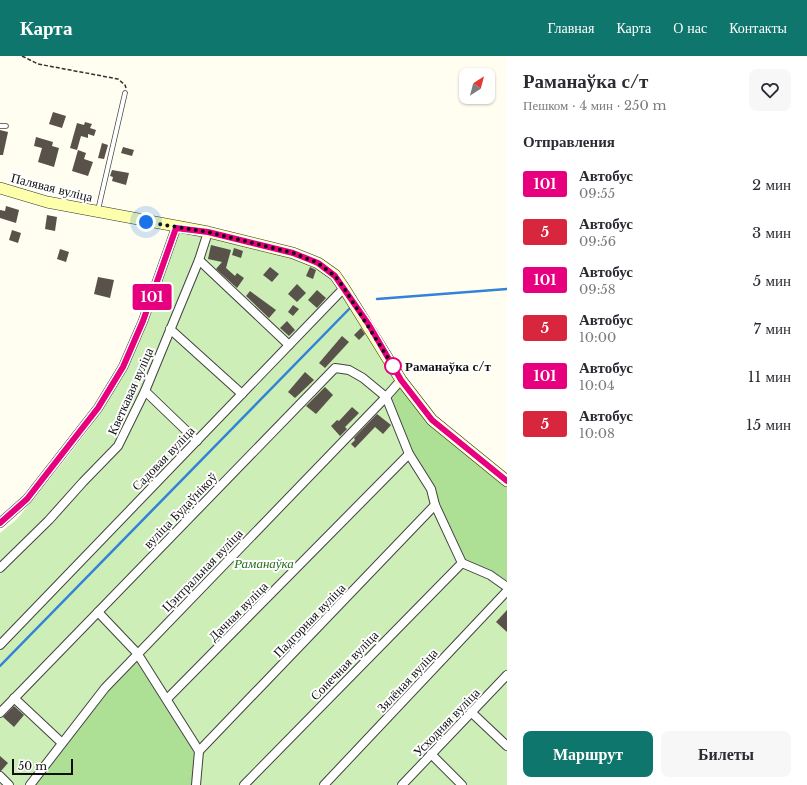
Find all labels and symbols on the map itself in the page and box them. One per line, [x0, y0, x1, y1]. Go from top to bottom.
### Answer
north arrow [459, 68, 495, 104]
street label: Палявая вуліца [9, 169, 95, 206]
your location [136, 212, 156, 232]
line badge: 101 [129, 284, 175, 310]
street label: Кветкавая вуліца [104, 345, 157, 438]
marker: Раманаўка с/т [384, 357, 402, 375]
place label: Раманаўка с/т [405, 358, 491, 375]
street label: Садовая вуліца [128, 422, 199, 494]
street label: вуліца Будаўнікоў [140, 468, 221, 552]
street label: Цэнтральная вуліца [158, 525, 247, 616]
park label: Раманаўка [233, 555, 294, 572]
street label: Дачная вуліца [205, 578, 272, 645]
street label: Падгорная вуліца [270, 580, 349, 661]
street label: Сонечная вуліца [307, 627, 382, 704]
street label: Зялёная вуліца [373, 645, 442, 716]
street label: Усходняя вуліца [409, 684, 484, 760]
scale bar [12, 757, 73, 776]

